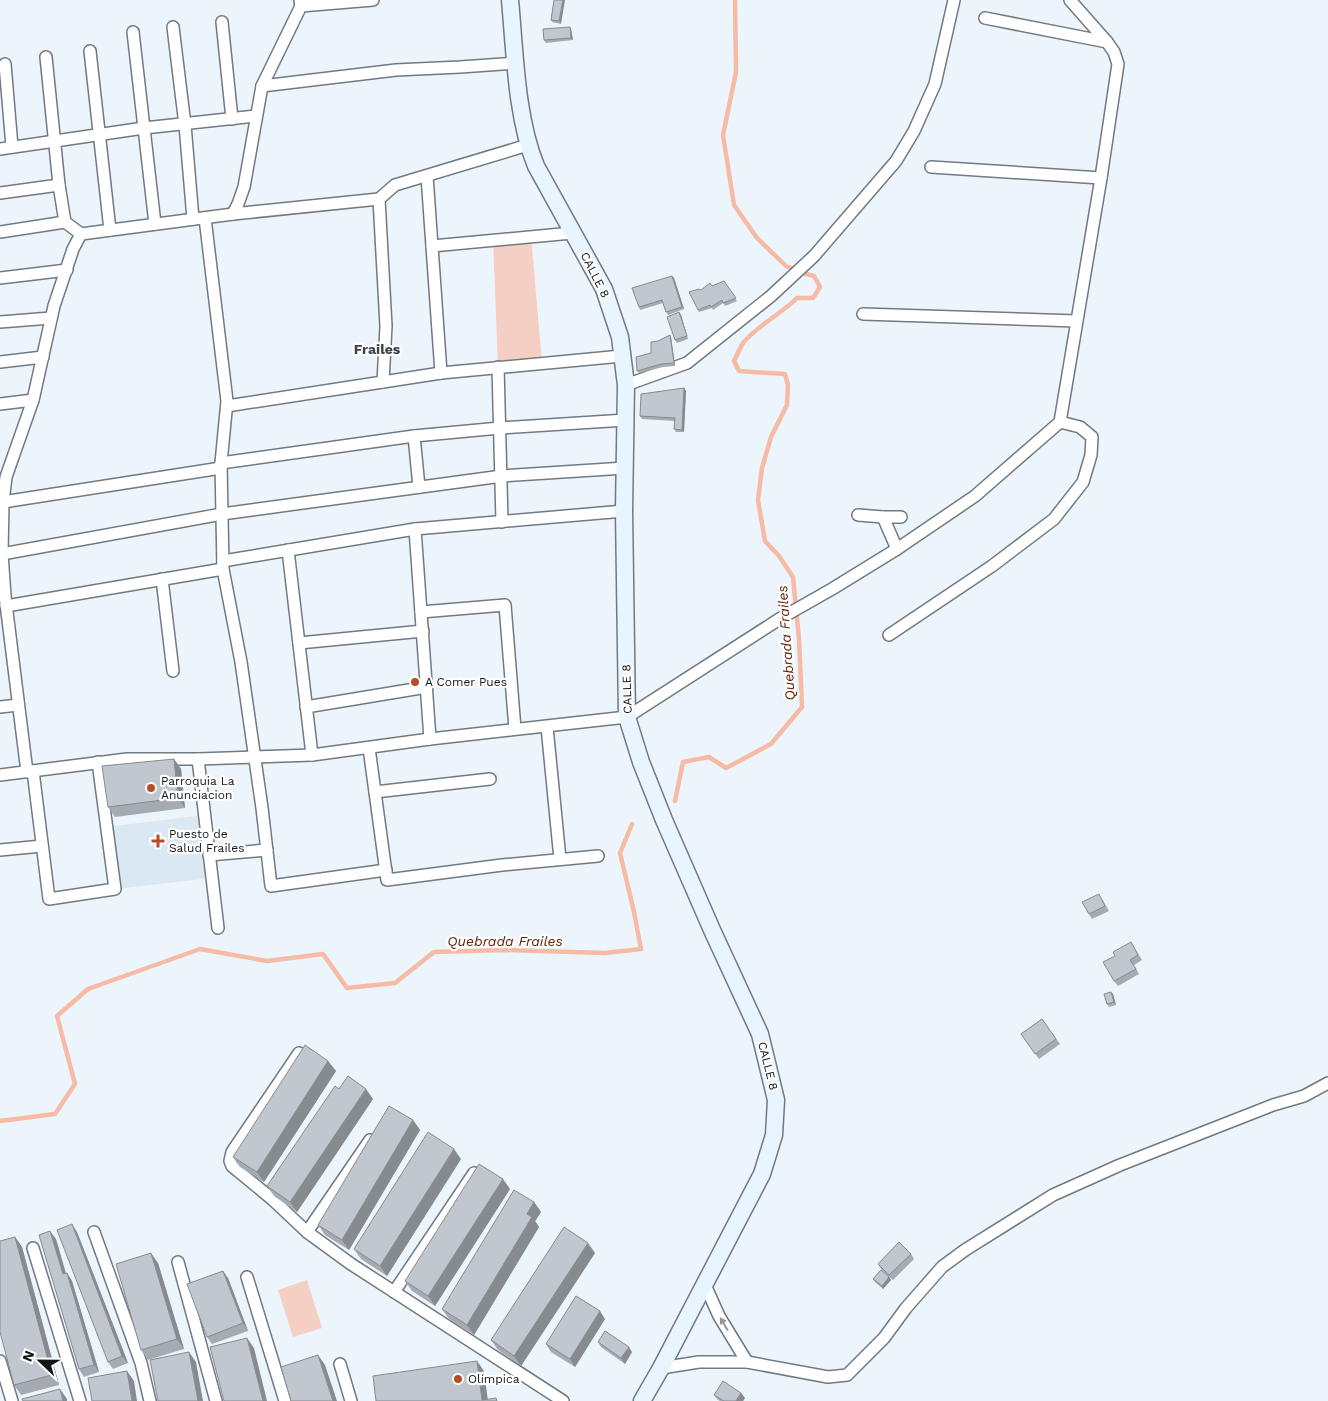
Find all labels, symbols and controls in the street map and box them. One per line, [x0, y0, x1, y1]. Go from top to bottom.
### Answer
street label: CALLE 8 [577, 250, 613, 300]
district label: Frailes [354, 341, 401, 357]
water label: Quebrada Frailes [774, 585, 798, 701]
street label: CALLE 8 [619, 664, 635, 714]
place label: A Comer Pues [425, 675, 507, 689]
marker: A Comer Pues [409, 676, 421, 688]
place label: Parroquia La Anunciacion [161, 774, 235, 802]
marker: Parroquia La Anunciacion [145, 782, 157, 794]
place label: Puesto de Salud Frailes [169, 827, 245, 855]
marker: Puesto de Salud Frailes [151, 834, 165, 848]
water label: Quebrada Frailes [447, 933, 563, 949]
street label: CALLE 8 [755, 1040, 781, 1092]
one-way arrow [720, 1318, 729, 1331]
north arrow [15, 1336, 65, 1386]
text: N [19, 1348, 37, 1364]
place label: Olímpica [468, 1372, 520, 1386]
marker: Olímpica [452, 1373, 464, 1385]

